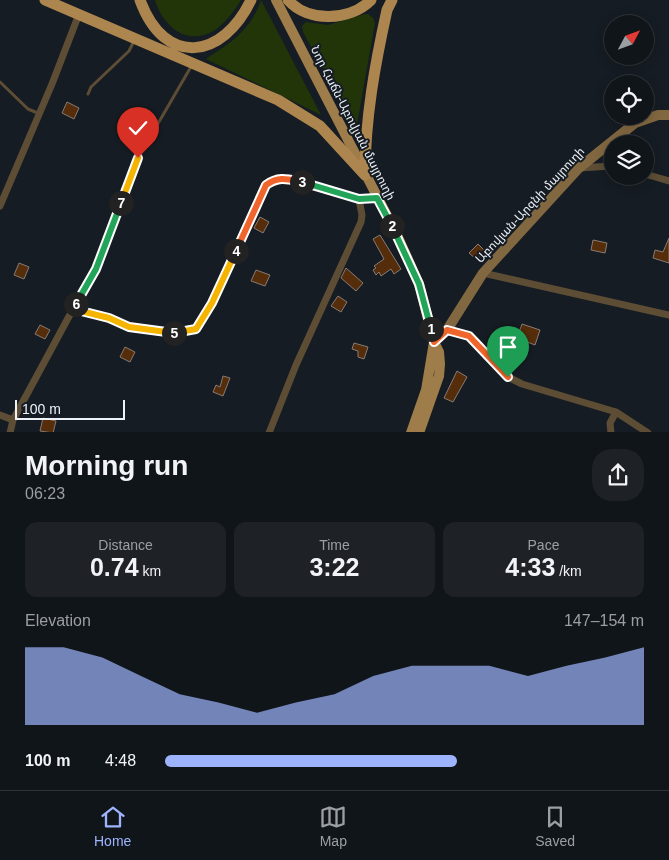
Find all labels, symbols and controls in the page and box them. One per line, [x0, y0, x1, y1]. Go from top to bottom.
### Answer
north arrow [604, 15, 654, 65]
map controls [604, 15, 654, 185]
street label: Նոր Հաճն-Աբովյան մայրուղի [308, 44, 398, 202]
button: locate [604, 75, 654, 125]
pin [117, 107, 159, 158]
icon: check [124, 114, 152, 142]
button: layers [604, 135, 654, 185]
street label: Աբովյան-Արզնի մայրուղի [473, 144, 587, 266]
pin: 3 [290, 170, 314, 194]
text: 3 [299, 174, 306, 190]
pin: 7 [108, 190, 134, 216]
text: 7 [118, 195, 125, 211]
pin: 2 [380, 214, 404, 238]
text: 2 [389, 218, 396, 234]
pin: 4 [224, 238, 248, 264]
text: 4 [233, 243, 240, 259]
pin: 6 [64, 292, 88, 316]
text: 6 [73, 296, 80, 312]
pin: 1 [418, 316, 444, 342]
pin: 5 [162, 320, 186, 346]
text: 1 [428, 321, 435, 337]
text: 5 [171, 325, 178, 341]
pin [487, 326, 529, 377]
icon: arrive [494, 333, 522, 361]
scale bar [15, 398, 125, 421]
text: 100 m [22, 401, 61, 417]
button: share [592, 449, 644, 501]
text: Morning run [25, 450, 188, 481]
text: 06:23 [25, 485, 65, 502]
text: Distance [98, 537, 153, 553]
text: Time [319, 537, 350, 553]
text: Pace [528, 537, 559, 553]
text: 0.74 [90, 553, 139, 581]
text: 3:22 [309, 553, 360, 581]
text: 4:33 [505, 553, 555, 581]
text: km [139, 563, 161, 579]
text: /km [555, 563, 582, 579]
text: Elevation [25, 612, 91, 629]
text: 147–154 m [564, 612, 644, 629]
text: 100 m [25, 752, 70, 769]
text: 4:48 [105, 752, 136, 769]
tab: Home [94, 803, 131, 849]
tab: Map [319, 803, 347, 849]
tab: Saved [535, 803, 575, 849]

